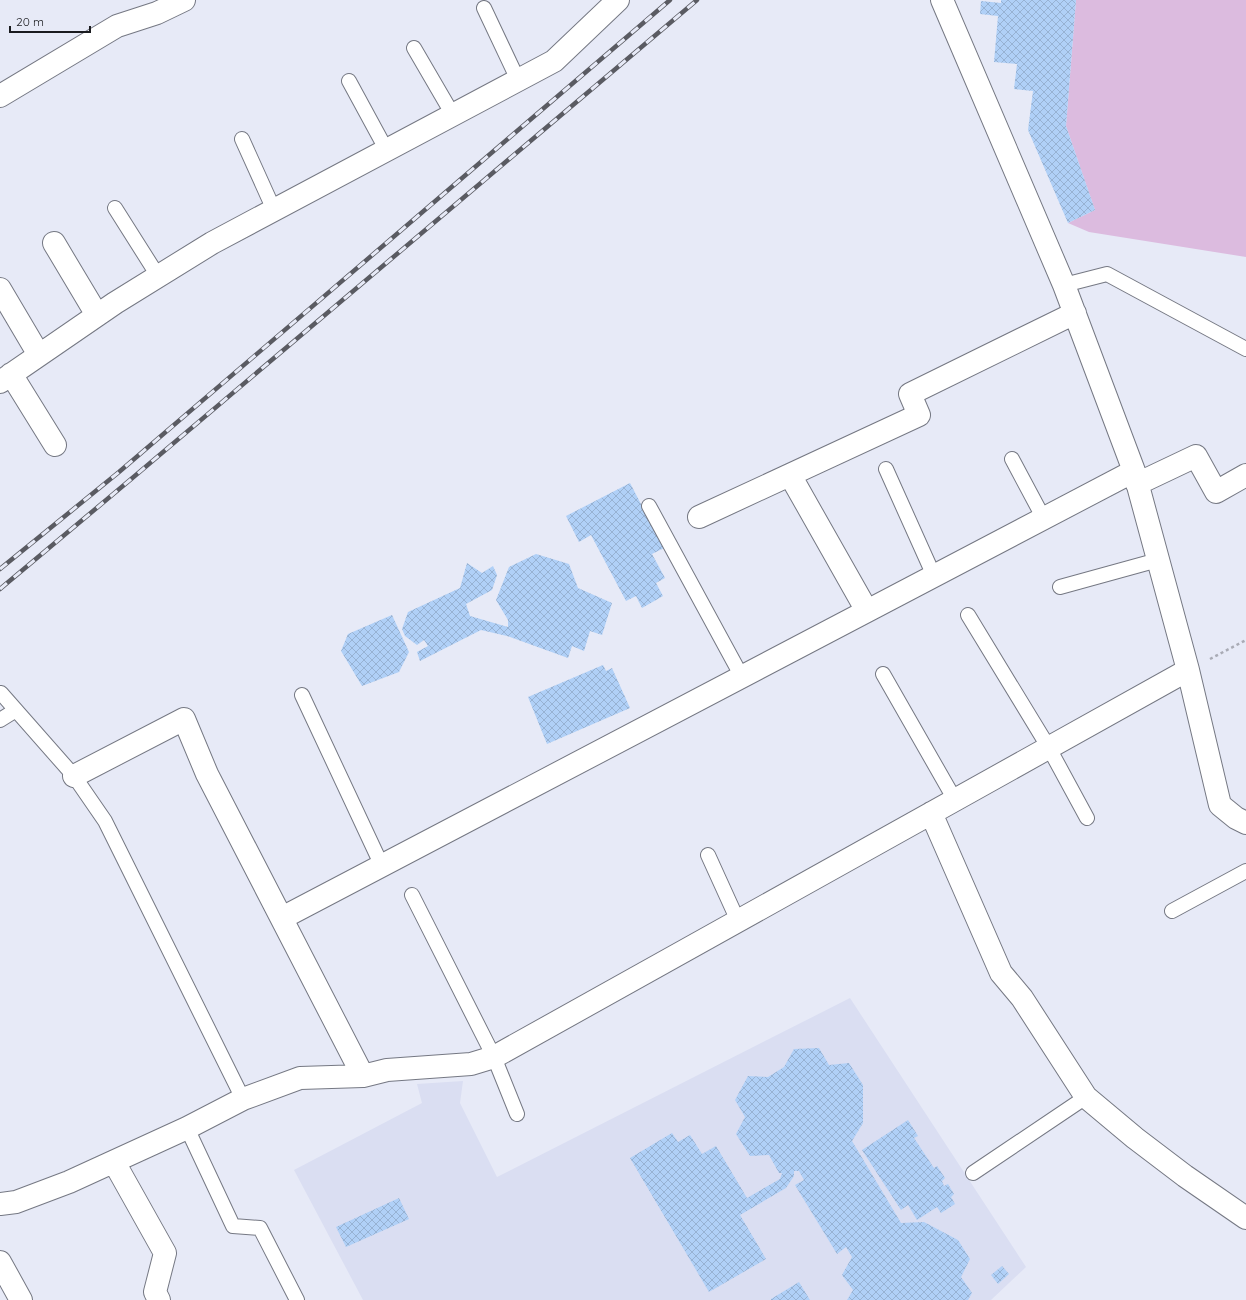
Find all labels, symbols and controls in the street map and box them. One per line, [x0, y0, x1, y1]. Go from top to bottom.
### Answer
scale bar [10, 8, 90, 34]
text: 20 m [16, 14, 44, 29]

